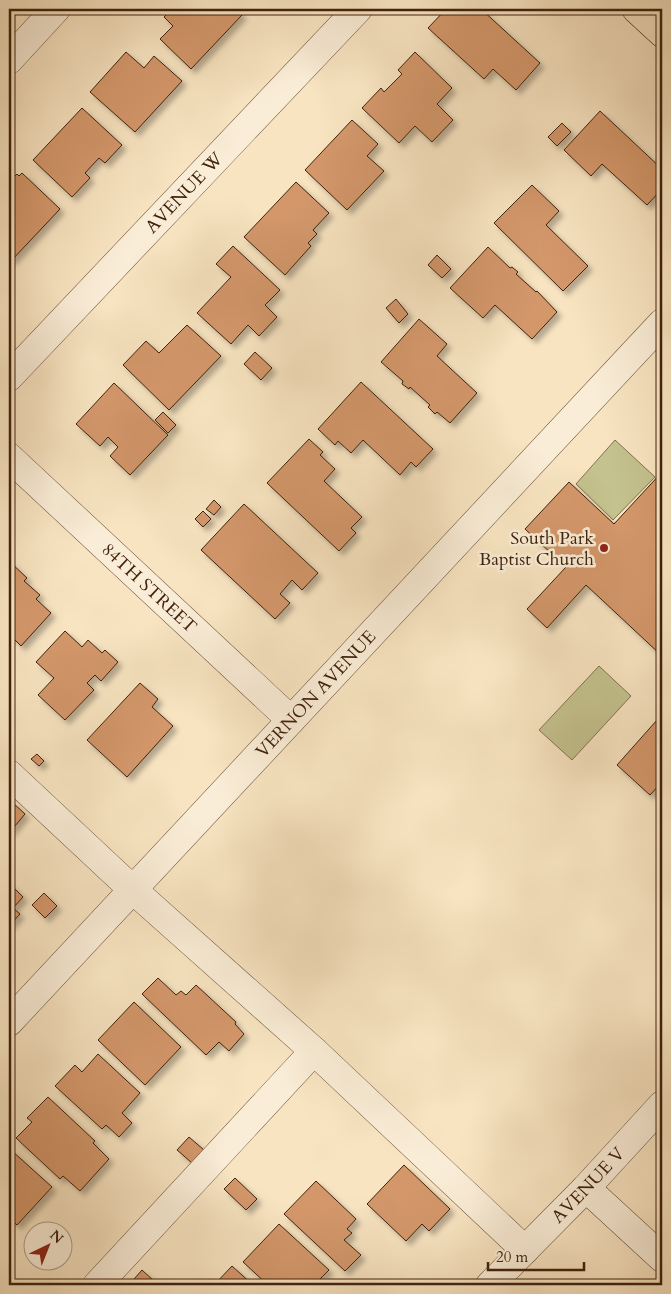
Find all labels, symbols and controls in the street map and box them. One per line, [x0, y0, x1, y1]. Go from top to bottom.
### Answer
street label: AVENUE W [140, 147, 229, 239]
place label: South Park Baptist Church [479, 526, 594, 572]
street label: 84TH STREET [96, 538, 202, 639]
marker: South Park Baptist Church [598, 542, 610, 554]
street label: VERNON AVENUE [250, 625, 382, 764]
street label: AVENUE V [546, 1141, 631, 1229]
north arrow [22, 1222, 72, 1272]
text: N [46, 1226, 67, 1248]
scale bar [488, 1239, 585, 1271]
text: 20 m [496, 1247, 528, 1267]

